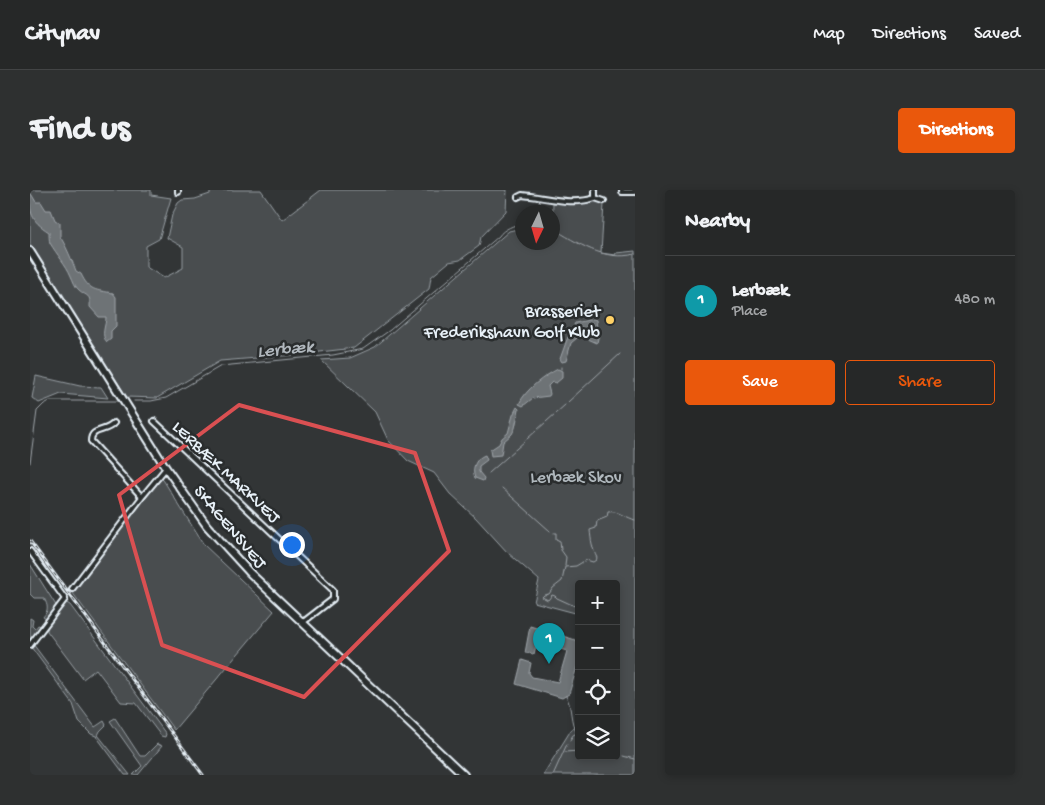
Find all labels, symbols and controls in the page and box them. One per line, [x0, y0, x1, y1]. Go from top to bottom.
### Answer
text: Citynav [25, 20, 100, 49]
text: Map [813, 24, 845, 45]
text: Directions [873, 24, 946, 45]
text: Saved [974, 24, 1020, 45]
button: Directions [898, 108, 1015, 153]
text: Find us [30, 110, 130, 151]
north arrow [515, 205, 560, 250]
text: Nearby [685, 210, 750, 235]
text: Lerbæk [732, 280, 789, 303]
text: 1 [698, 291, 704, 310]
text: 480 m [954, 291, 995, 310]
place label: Brasseriet Frederikshavn Golf Klub [423, 302, 602, 344]
text: Place [732, 303, 767, 322]
marker: Brasseriet Frederikshavn Golf Klub [604, 314, 616, 326]
water label: Lerbæk [256, 336, 316, 364]
button: Save [685, 360, 835, 405]
button: Share [845, 360, 995, 405]
street label: LERBÆK MARKVEJ [167, 417, 285, 529]
park label: Lerbæk Skov [530, 468, 622, 489]
street label: SKAGENSVEJ [188, 482, 271, 575]
your location [279, 532, 305, 558]
map controls [575, 580, 620, 760]
button: + [575, 580, 620, 625]
pin: 1 [533, 623, 565, 664]
button: − [575, 625, 620, 670]
button: locate [575, 670, 620, 715]
button: layers [575, 715, 620, 760]

